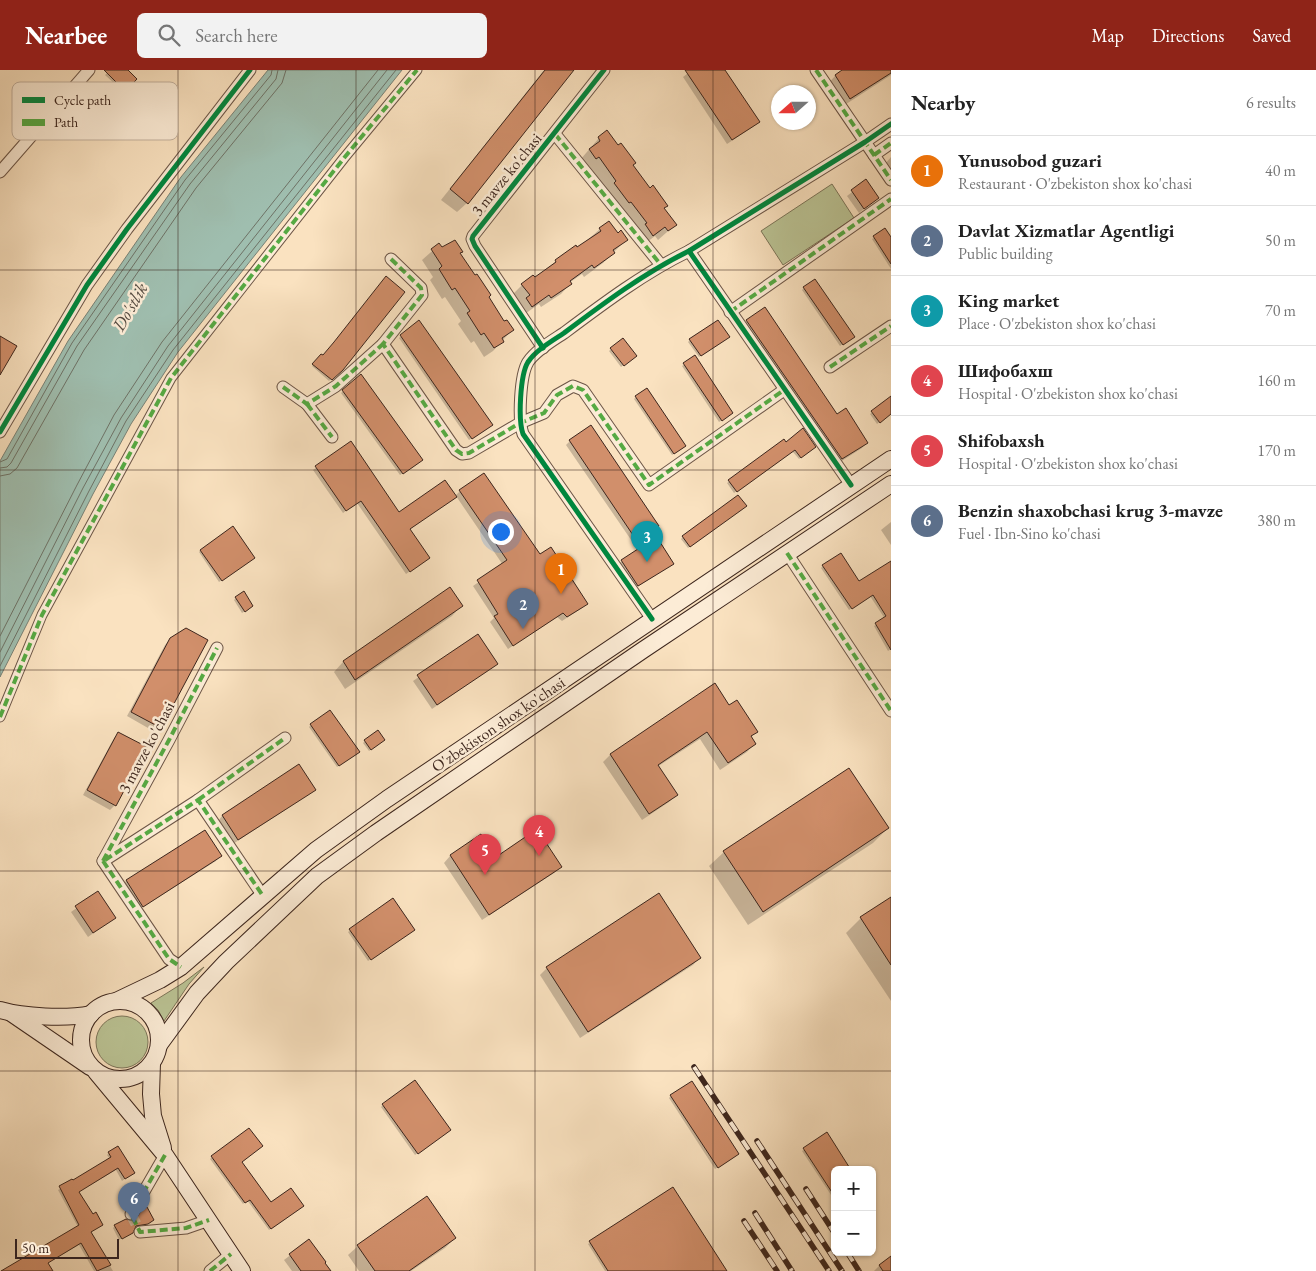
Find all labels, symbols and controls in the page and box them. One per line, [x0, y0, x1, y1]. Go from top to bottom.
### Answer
search box [137, 13, 487, 58]
text: Nearbee [25, 20, 107, 51]
icon: search [155, 21, 183, 49]
text: Search here [195, 23, 278, 48]
text: Map [1092, 24, 1124, 47]
text: Directions [1152, 24, 1224, 47]
text: Saved [1252, 24, 1291, 47]
legend [12, 82, 178, 140]
north arrow [771, 85, 816, 130]
text: Nearby [911, 89, 975, 116]
text: Cycle path [54, 91, 111, 109]
text: 6 results [1246, 92, 1296, 113]
text: Path [54, 113, 78, 131]
street label: 3 mavze ko'chasi [467, 129, 546, 220]
text: Yunusobod guzari [958, 148, 1102, 173]
text: 1 [923, 160, 931, 181]
text: 40 m [1265, 160, 1296, 181]
text: Restaurant · O'zbekiston shox ko'chasi [958, 173, 1192, 194]
text: Davlat Xizmatlar Agentligi [958, 218, 1174, 243]
text: 2 [923, 230, 931, 251]
text: 50 m [1265, 230, 1296, 251]
text: Public building [958, 243, 1053, 264]
water label: Do'stlik [106, 278, 153, 336]
text: King market [958, 288, 1059, 313]
text: 3 [923, 300, 931, 321]
text: 70 m [1265, 300, 1296, 321]
text: Place · O'zbekiston shox ko'chasi [958, 313, 1156, 334]
text: Шифобахш [958, 358, 1053, 383]
text: 4 [923, 370, 931, 391]
text: 160 m [1257, 370, 1296, 391]
text: Hospital · O'zbekiston shox ko'chasi [958, 383, 1178, 404]
text: Shifobaxsh [958, 428, 1045, 453]
text: 5 [923, 440, 931, 461]
text: 170 m [1257, 440, 1296, 461]
text: Hospital · O'zbekiston shox ko'chasi [958, 453, 1178, 474]
text: Benzin shaxobchasi krug 3-mavze [958, 498, 1223, 523]
text: 6 [923, 510, 931, 531]
text: 380 m [1257, 510, 1296, 531]
your location [488, 519, 514, 545]
pin: 3 [631, 521, 663, 562]
text: Fuel · Ibn-Sino ko'chasi [958, 523, 1101, 544]
pin: 1 [545, 553, 577, 594]
pin: 2 [507, 588, 539, 629]
street label: O'zbekiston shox ko'chasi [427, 672, 569, 777]
street label: 3 mavze ko'chasi [114, 698, 179, 797]
pin: 4 [523, 815, 555, 856]
pin: 5 [469, 834, 501, 875]
map controls [831, 1166, 876, 1256]
button: + [831, 1166, 876, 1211]
pin: 6 [118, 1182, 150, 1223]
button: − [831, 1211, 876, 1256]
scale bar [15, 1236, 119, 1259]
text: 50 m [22, 1239, 49, 1257]

